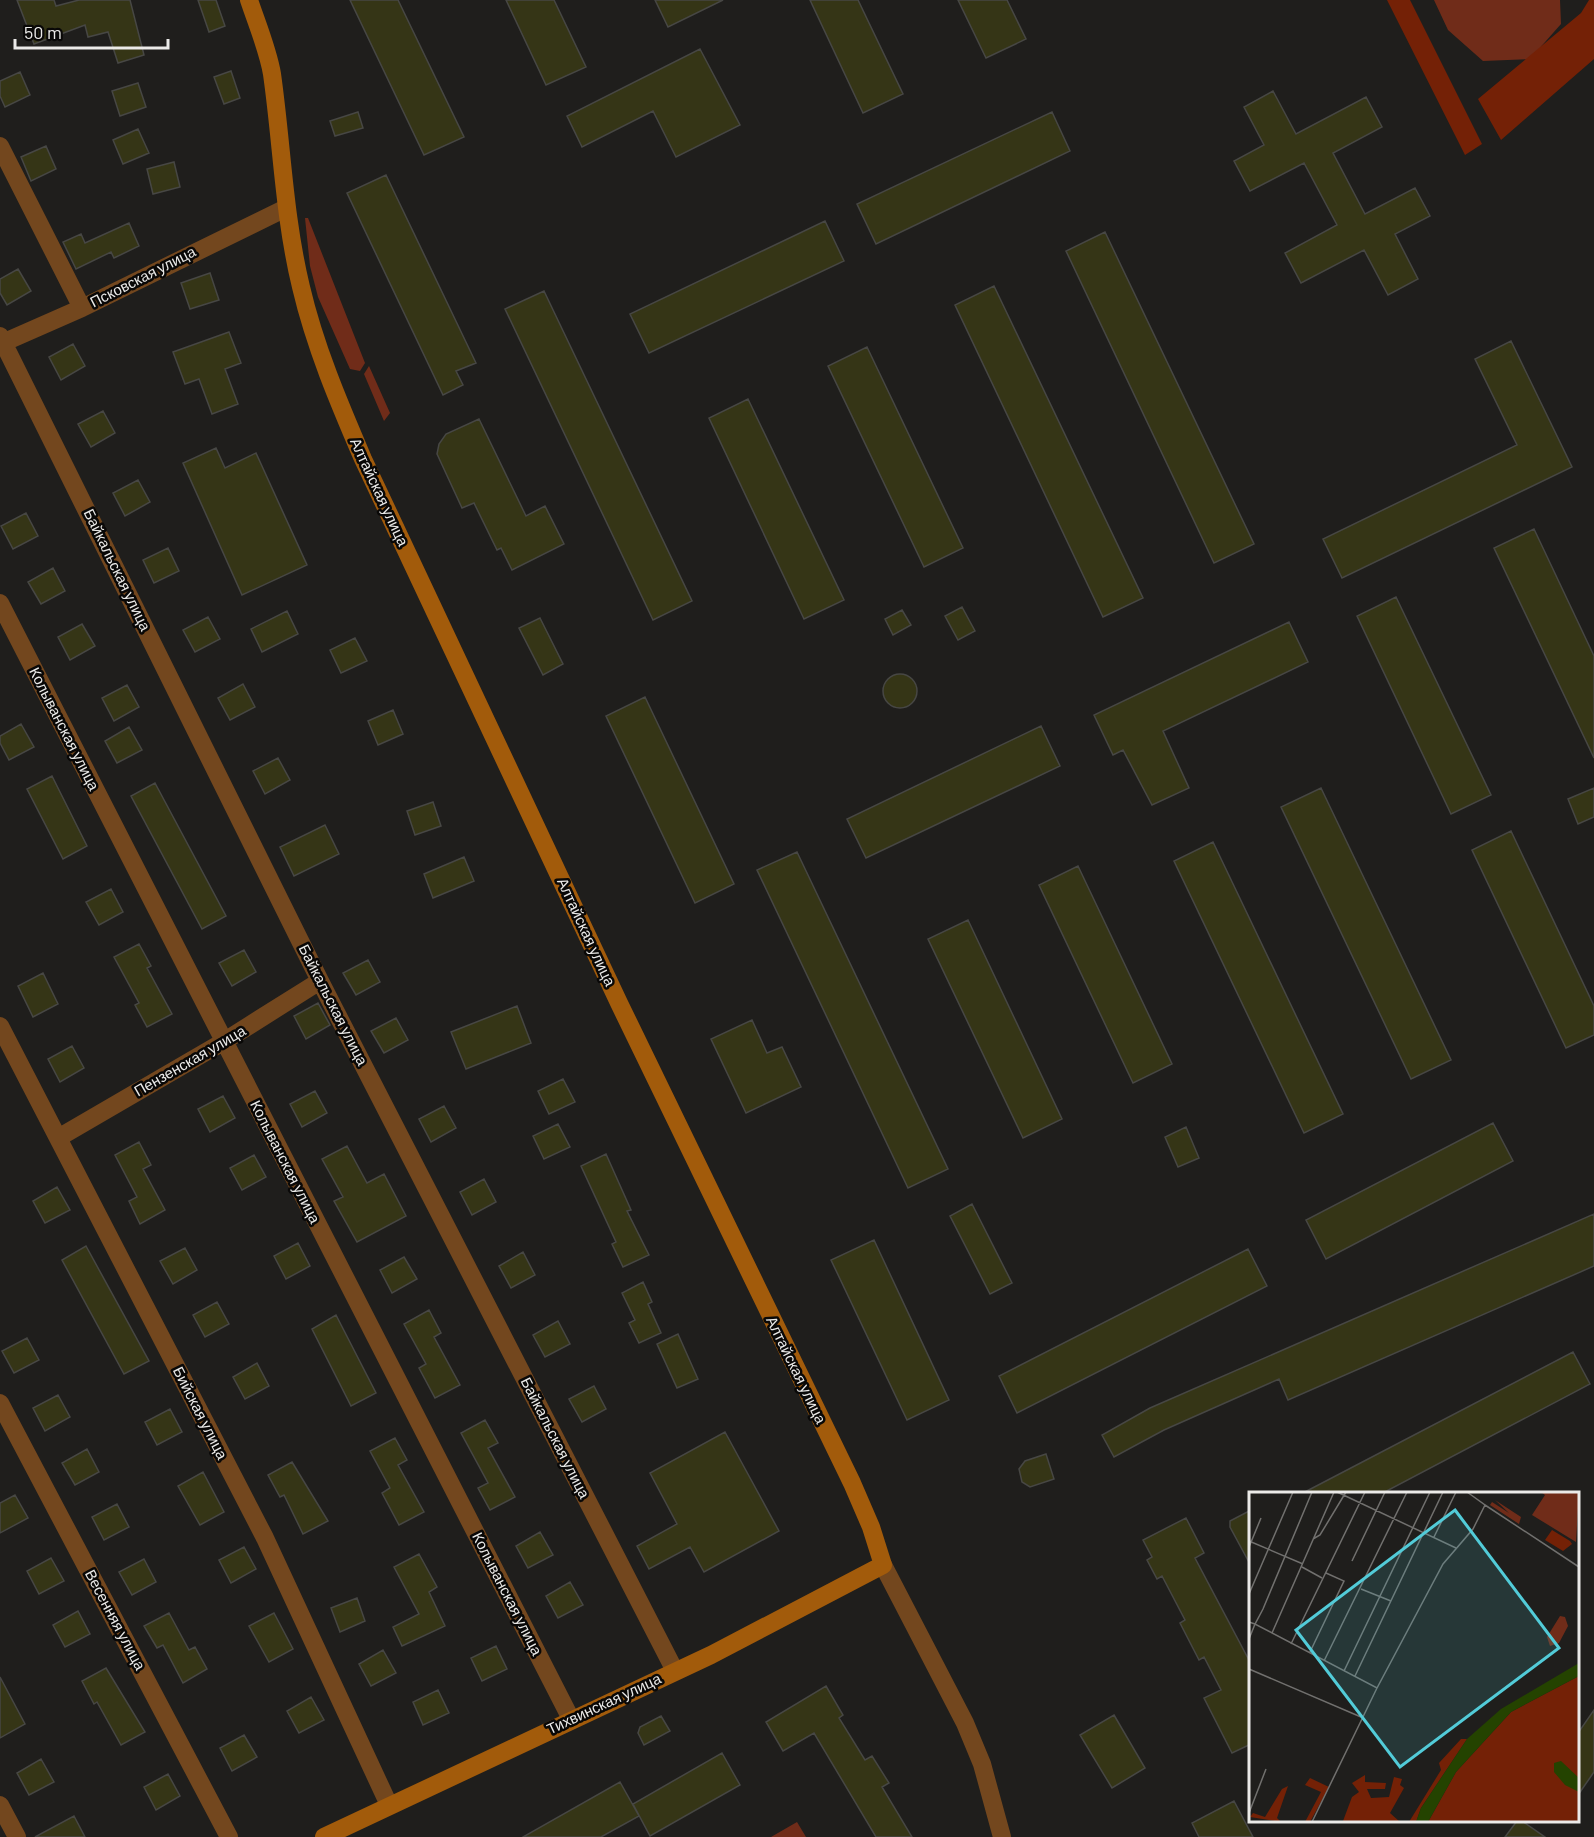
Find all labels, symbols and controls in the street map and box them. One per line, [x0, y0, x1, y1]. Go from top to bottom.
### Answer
scale bar [15, 12, 168, 50]
text: 50 m [24, 21, 62, 43]
street label: Псковская улица [87, 241, 199, 311]
street label: Алтайская улица [347, 435, 413, 549]
street label: Байкальская улица [81, 506, 156, 634]
street label: Колыванская улица [26, 664, 104, 794]
street label: Алтайская улица [554, 875, 620, 989]
street label: Байкальская улица [296, 941, 373, 1069]
street label: Пензенская улица [131, 1021, 249, 1099]
street label: Колыванская улица [247, 1097, 325, 1227]
street label: Алтайская улица [763, 1313, 831, 1427]
street label: Бийская улица [170, 1363, 232, 1463]
street label: Байкальская улица [518, 1374, 595, 1502]
inset map [1249, 1492, 1579, 1822]
street label: Колыванская улица [469, 1529, 547, 1659]
street label: Весенняя улица [82, 1566, 150, 1673]
street label: Тихвинская улица [544, 1668, 664, 1737]

